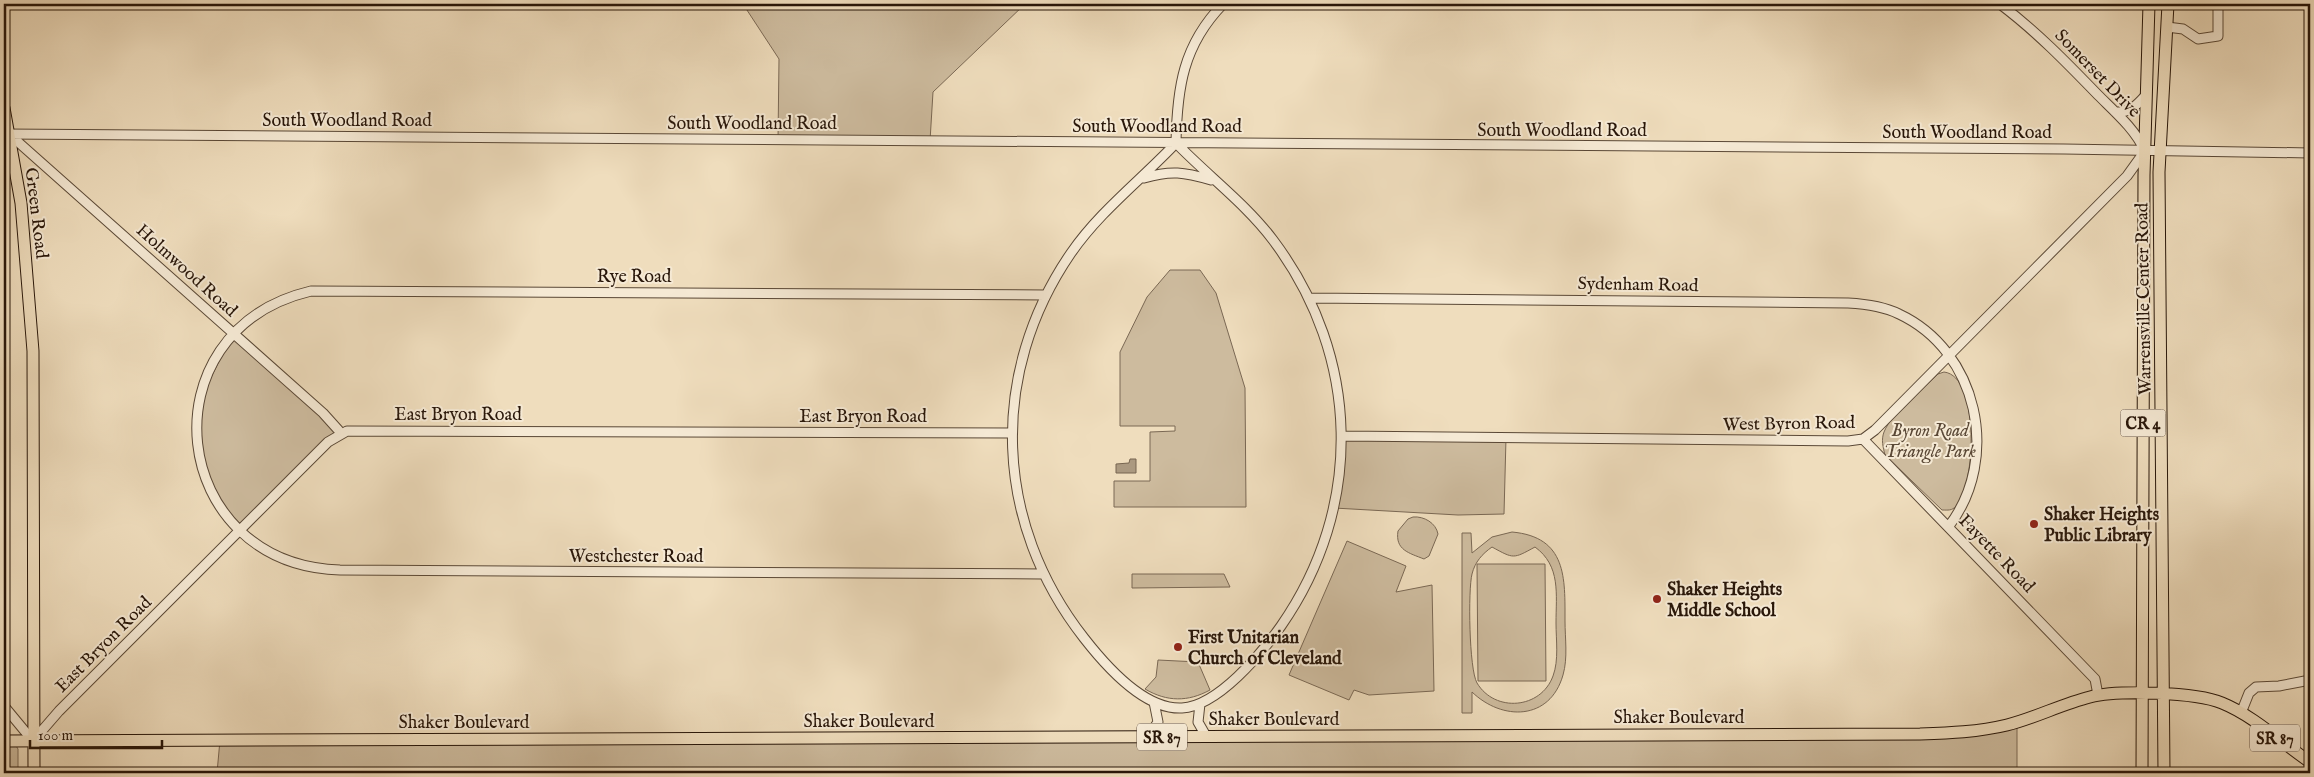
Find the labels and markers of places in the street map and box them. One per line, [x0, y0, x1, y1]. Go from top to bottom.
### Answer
place label: Shaker Heights Public Library [2044, 504, 2160, 548]
marker: Shaker Heights Public Library [2028, 518, 2040, 530]
place label: Shaker Heights Middle School [1667, 579, 1783, 623]
marker: Shaker Heights Middle School [1651, 593, 1663, 605]
place label: First Unitarian Church of Cleveland [1188, 627, 1342, 671]
marker: First Unitarian Church of Cleveland [1172, 641, 1184, 653]

